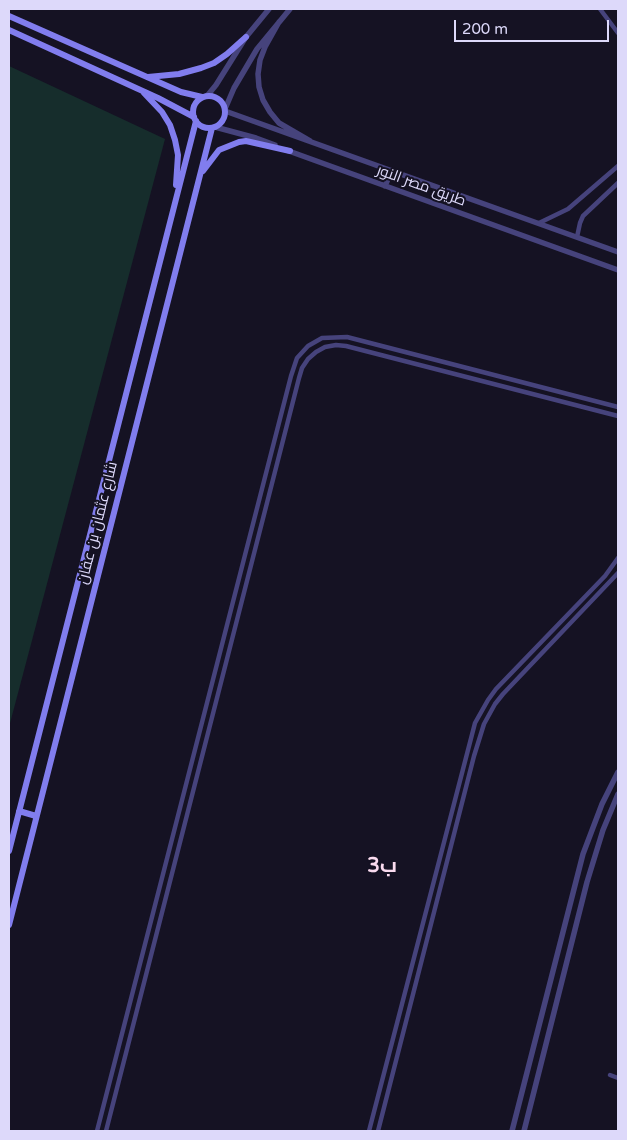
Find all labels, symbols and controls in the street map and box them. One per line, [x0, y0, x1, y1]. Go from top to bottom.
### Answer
scale bar [457, 10, 612, 42]
text: 200 m [462, 20, 508, 38]
street label: طريق مصر النور [374, 162, 468, 210]
street label: شارع عثمان بن عفان [74, 460, 122, 586]
district label: ب3 [367, 855, 397, 879]

